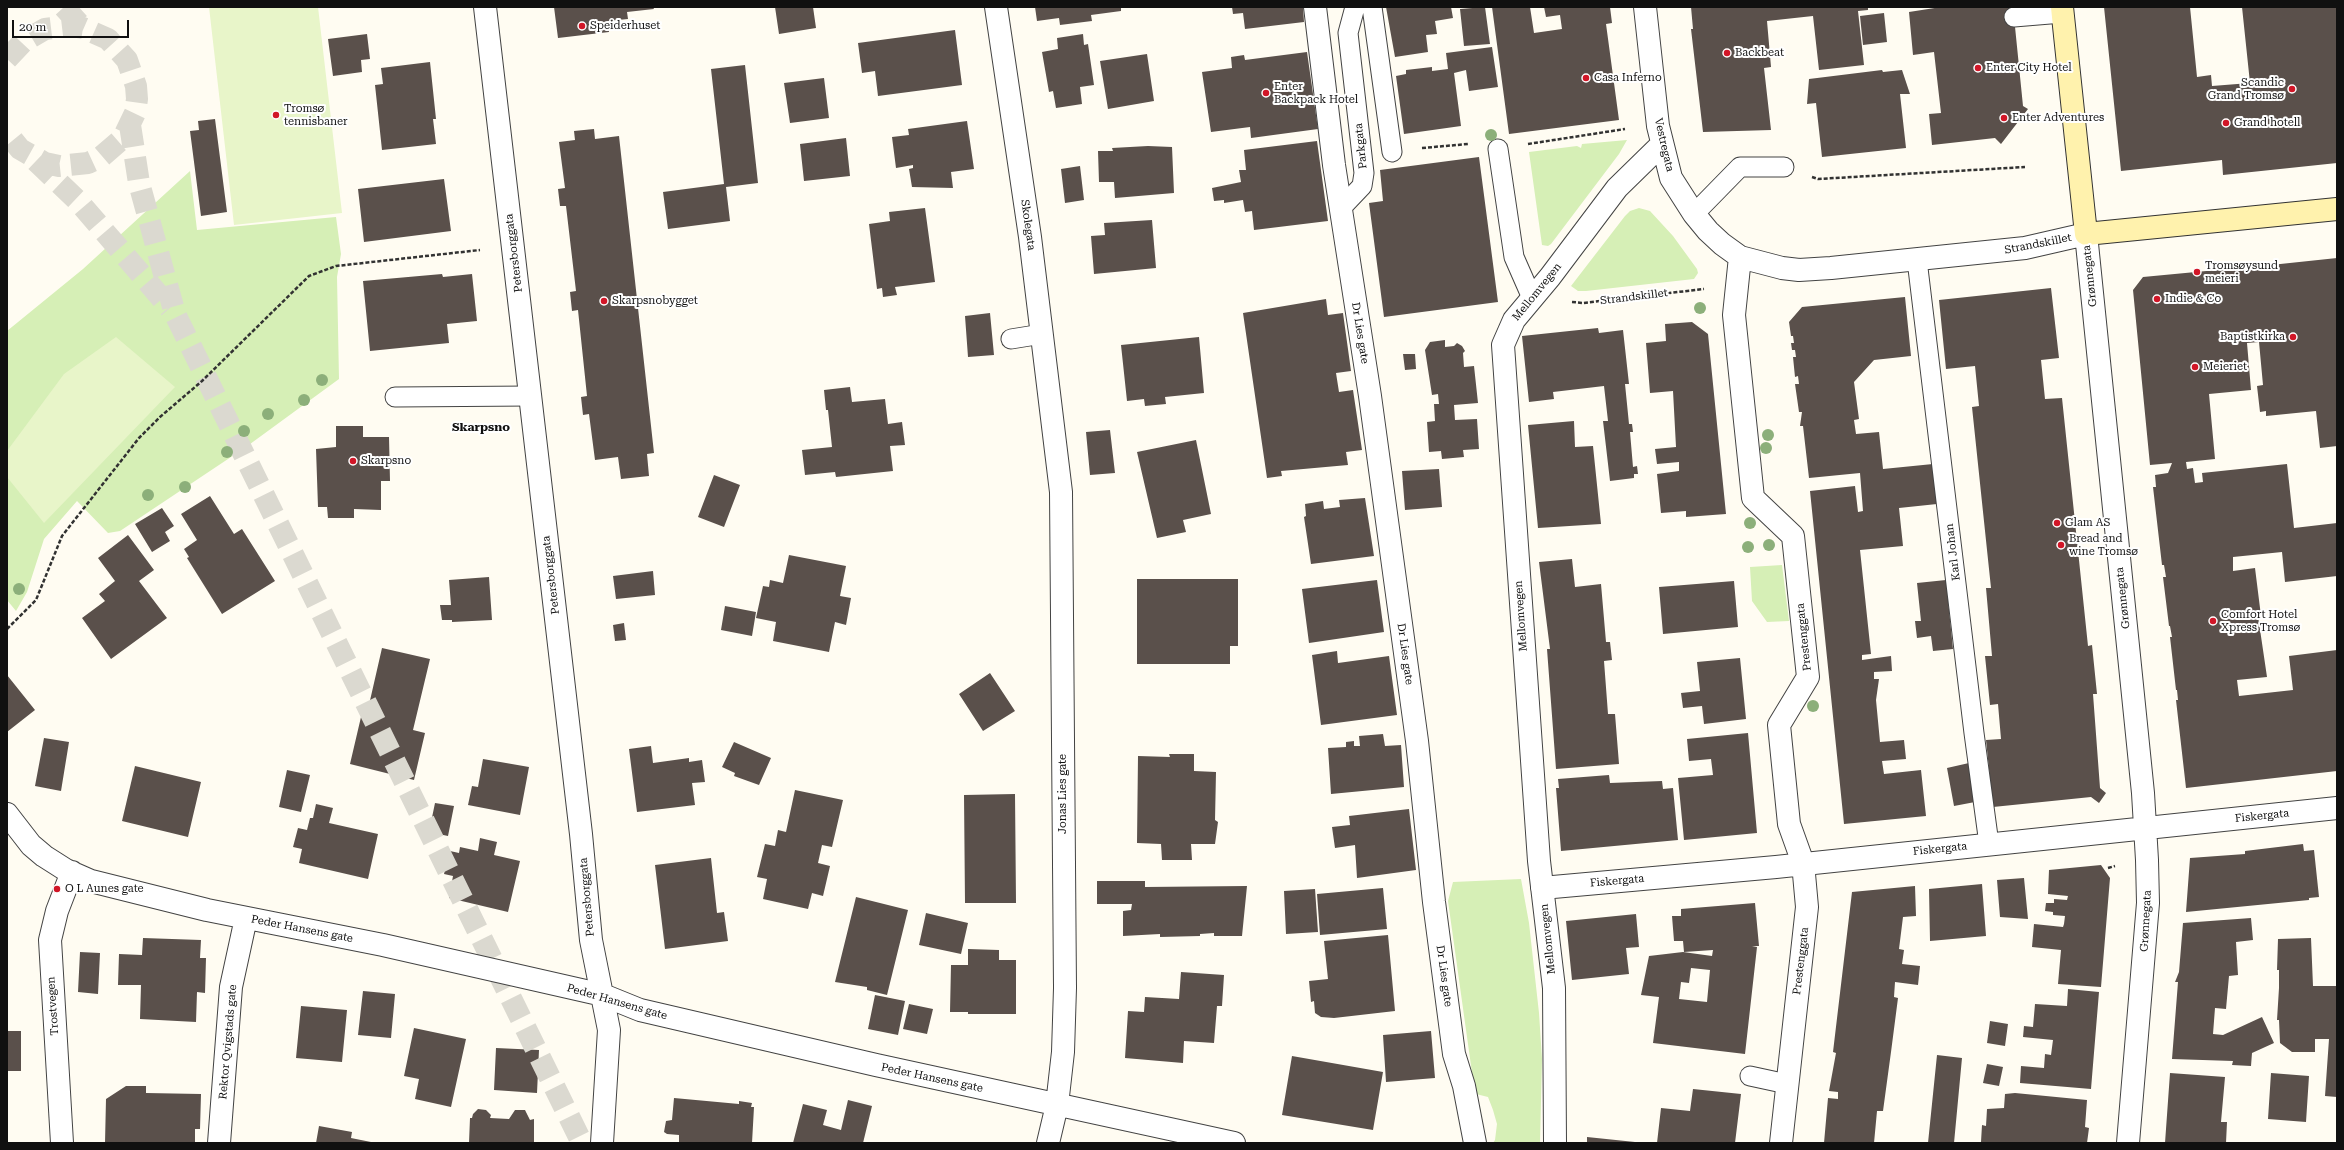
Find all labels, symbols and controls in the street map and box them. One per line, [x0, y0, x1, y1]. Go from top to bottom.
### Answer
scale bar [14, 12, 131, 38]
place label: Speiderhuset [590, 19, 660, 33]
text: 20 m [19, 20, 46, 34]
marker: Speiderhuset [577, 21, 587, 31]
place label: Backbeat [1735, 46, 1784, 60]
marker: Backbeat [1722, 48, 1732, 58]
place label: Enter City Hotel [1986, 61, 2072, 75]
marker: Enter City Hotel [1973, 63, 1983, 73]
place label: Casa Inferno [1594, 71, 1662, 85]
marker: Casa Inferno [1581, 73, 1591, 83]
place label: Scandic Grand Tromsø [2208, 76, 2284, 102]
place label: Enter Backpack Hotel [1274, 80, 1358, 106]
marker: Scandic Grand Tromsø [2287, 84, 2297, 94]
marker: Enter Backpack Hotel [1261, 88, 1271, 98]
place label: Tromsø tennisbaner [284, 102, 348, 128]
marker: Tromsø tennisbaner [271, 110, 281, 120]
place label: Enter Adventures [2012, 111, 2104, 125]
marker: Enter Adventures [1999, 113, 2009, 123]
place label: Grand hotell [2234, 116, 2300, 130]
street label: Vestregata [1651, 117, 1677, 173]
marker: Grand hotell [2221, 118, 2231, 128]
street label: Parkgata [1352, 122, 1370, 170]
street label: Skolegata [1018, 199, 1038, 251]
street label: Petersborggata [503, 213, 525, 293]
street label: Strandskillet [2003, 231, 2073, 257]
street label: Grønnegata [2080, 245, 2100, 307]
place label: Tromsøysund meieri [2205, 259, 2278, 285]
street label: Mellomvegen [1510, 260, 1564, 324]
marker: Tromsøysund meieri [2192, 267, 2202, 277]
street label: Strandskillet [1599, 286, 1669, 308]
place label: Indie & Co [2165, 292, 2221, 306]
place label: Skarpsnobygget [612, 294, 698, 308]
marker: Indie & Co [2152, 294, 2162, 304]
marker: Skarpsnobygget [599, 296, 609, 306]
street label: Dr Lies gate [1349, 301, 1371, 365]
place label: Baptistkirka [2220, 330, 2285, 344]
marker: Baptistkirka [2288, 332, 2298, 342]
place label: Meieriet [2203, 360, 2247, 374]
marker: Meieriet [2190, 362, 2200, 372]
district label: Skarpsno [452, 420, 510, 434]
place label: Skarpsno [361, 454, 411, 468]
marker: Skarpsno [348, 456, 358, 466]
place label: Glam AS [2065, 516, 2110, 530]
marker: Glam AS [2052, 518, 2062, 528]
street label: Karl Johan [1943, 523, 1963, 581]
place label: Bread and wine Tromsø [2069, 532, 2138, 558]
street label: Petersborggata [540, 535, 562, 615]
marker: Bread and wine Tromsø [2056, 540, 2066, 550]
street label: Grønnegata [2113, 567, 2133, 629]
street label: Mellomvegen [1512, 580, 1530, 652]
street label: Prestenggata [1794, 602, 1814, 672]
place label: Comfort Hotel Xpress Tromsø [2221, 608, 2300, 634]
marker: Comfort Hotel Xpress Tromsø [2208, 616, 2218, 626]
street label: Dr Lies gate [1394, 622, 1416, 686]
street label: Jonas Lies gate [1056, 754, 1070, 834]
street label: Fiskergata [2234, 807, 2290, 825]
street label: Fiskergata [1912, 840, 1968, 858]
street label: Petersborggata [577, 857, 597, 937]
street label: Fiskergata [1589, 872, 1645, 890]
place label: O L Aunes gate [65, 882, 144, 896]
marker: O L Aunes gate [52, 884, 62, 894]
street label: Grønnegata [2138, 890, 2154, 952]
street label: Mellomvegen [1538, 903, 1558, 975]
street label: Peder Hansens gate [250, 913, 354, 945]
street label: Prestenggata [1790, 926, 1812, 996]
street label: Dr Lies gate [1433, 944, 1455, 1008]
street label: Trostvegen [44, 976, 62, 1036]
street label: Peder Hansens gate [565, 981, 669, 1023]
street label: Rektor Qvigstads gate [216, 984, 240, 1100]
street label: Peder Hansens gate [880, 1061, 984, 1095]

